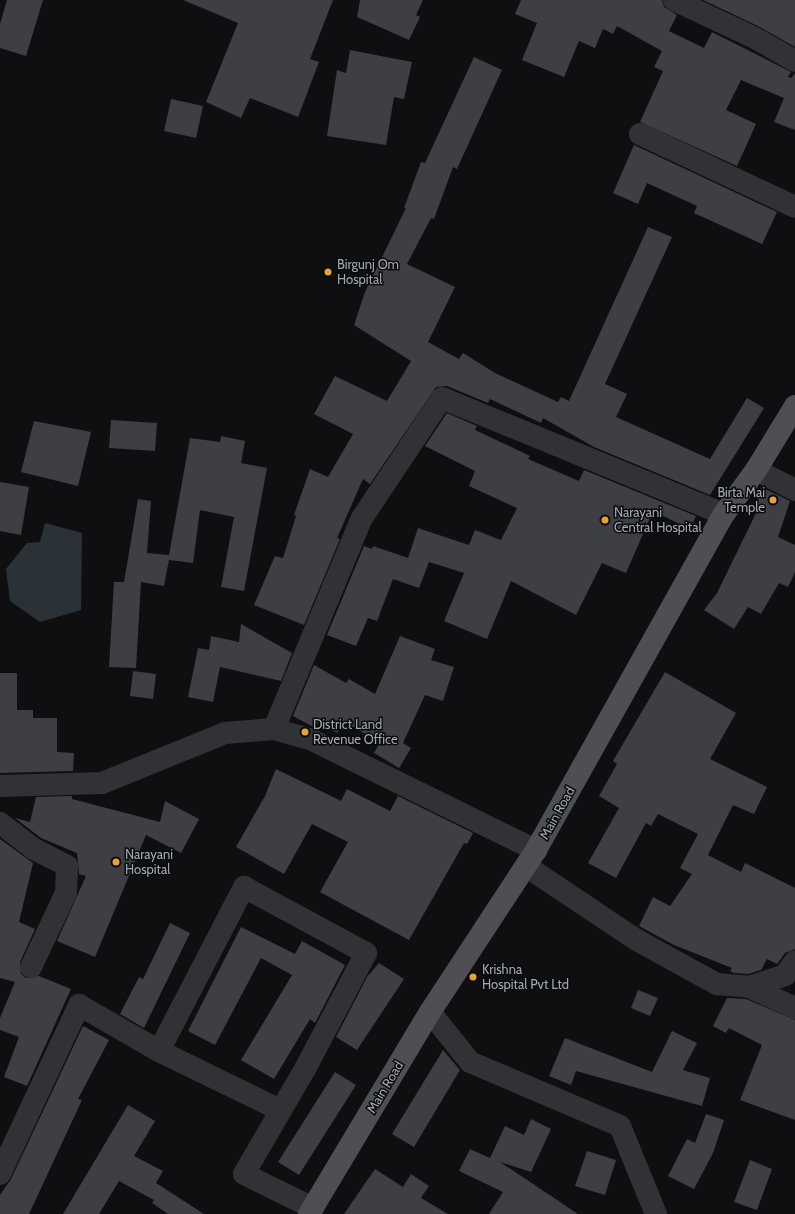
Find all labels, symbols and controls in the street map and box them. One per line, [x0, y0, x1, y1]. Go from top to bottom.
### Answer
place label: Birgunj Om Hospital [337, 257, 399, 288]
marker: Birgunj Om Hospital [322, 266, 334, 278]
place label: Birta Mai Temple [717, 485, 765, 516]
marker: Birta Mai Temple [768, 495, 778, 505]
place label: Narayani Central Hospital [614, 505, 701, 536]
marker: Narayani Central Hospital [599, 514, 611, 526]
place label: District Land Revenue Office [313, 717, 398, 748]
marker: District Land Revenue Office [300, 727, 310, 737]
street label: Main Road [536, 784, 578, 842]
place label: Narayani Hospital [125, 847, 173, 878]
marker: Narayani Hospital [110, 856, 122, 868]
place label: Krishna Hospital Pvt Ltd [482, 962, 569, 993]
marker: Krishna Hospital Pvt Ltd [467, 971, 479, 983]
street label: Main Road [363, 1058, 407, 1116]

